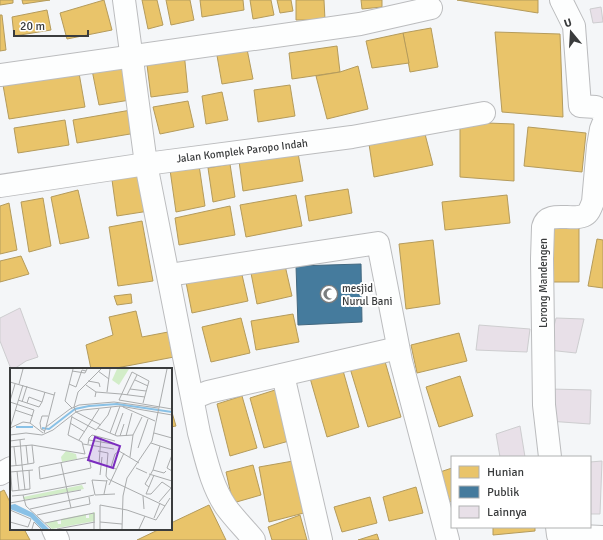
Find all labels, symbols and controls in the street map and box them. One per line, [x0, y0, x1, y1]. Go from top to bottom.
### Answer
scale bar [14, 12, 88, 38]
north arrow [551, 12, 591, 52]
text: U [563, 16, 574, 30]
text: 20 m [20, 19, 45, 34]
street label: Jalan Komplek Paropo Indah [175, 136, 309, 166]
street label: Lorong Mandengen [537, 238, 550, 328]
place label: mesjid Nurul Bani [342, 282, 392, 308]
mosque icon: mesjid Nurul Bani [319, 284, 339, 304]
inset map [10, 368, 172, 530]
legend [451, 456, 591, 528]
text: Hunian [487, 465, 524, 480]
text: Publik [487, 485, 519, 500]
text: Lainnya [487, 505, 527, 520]

